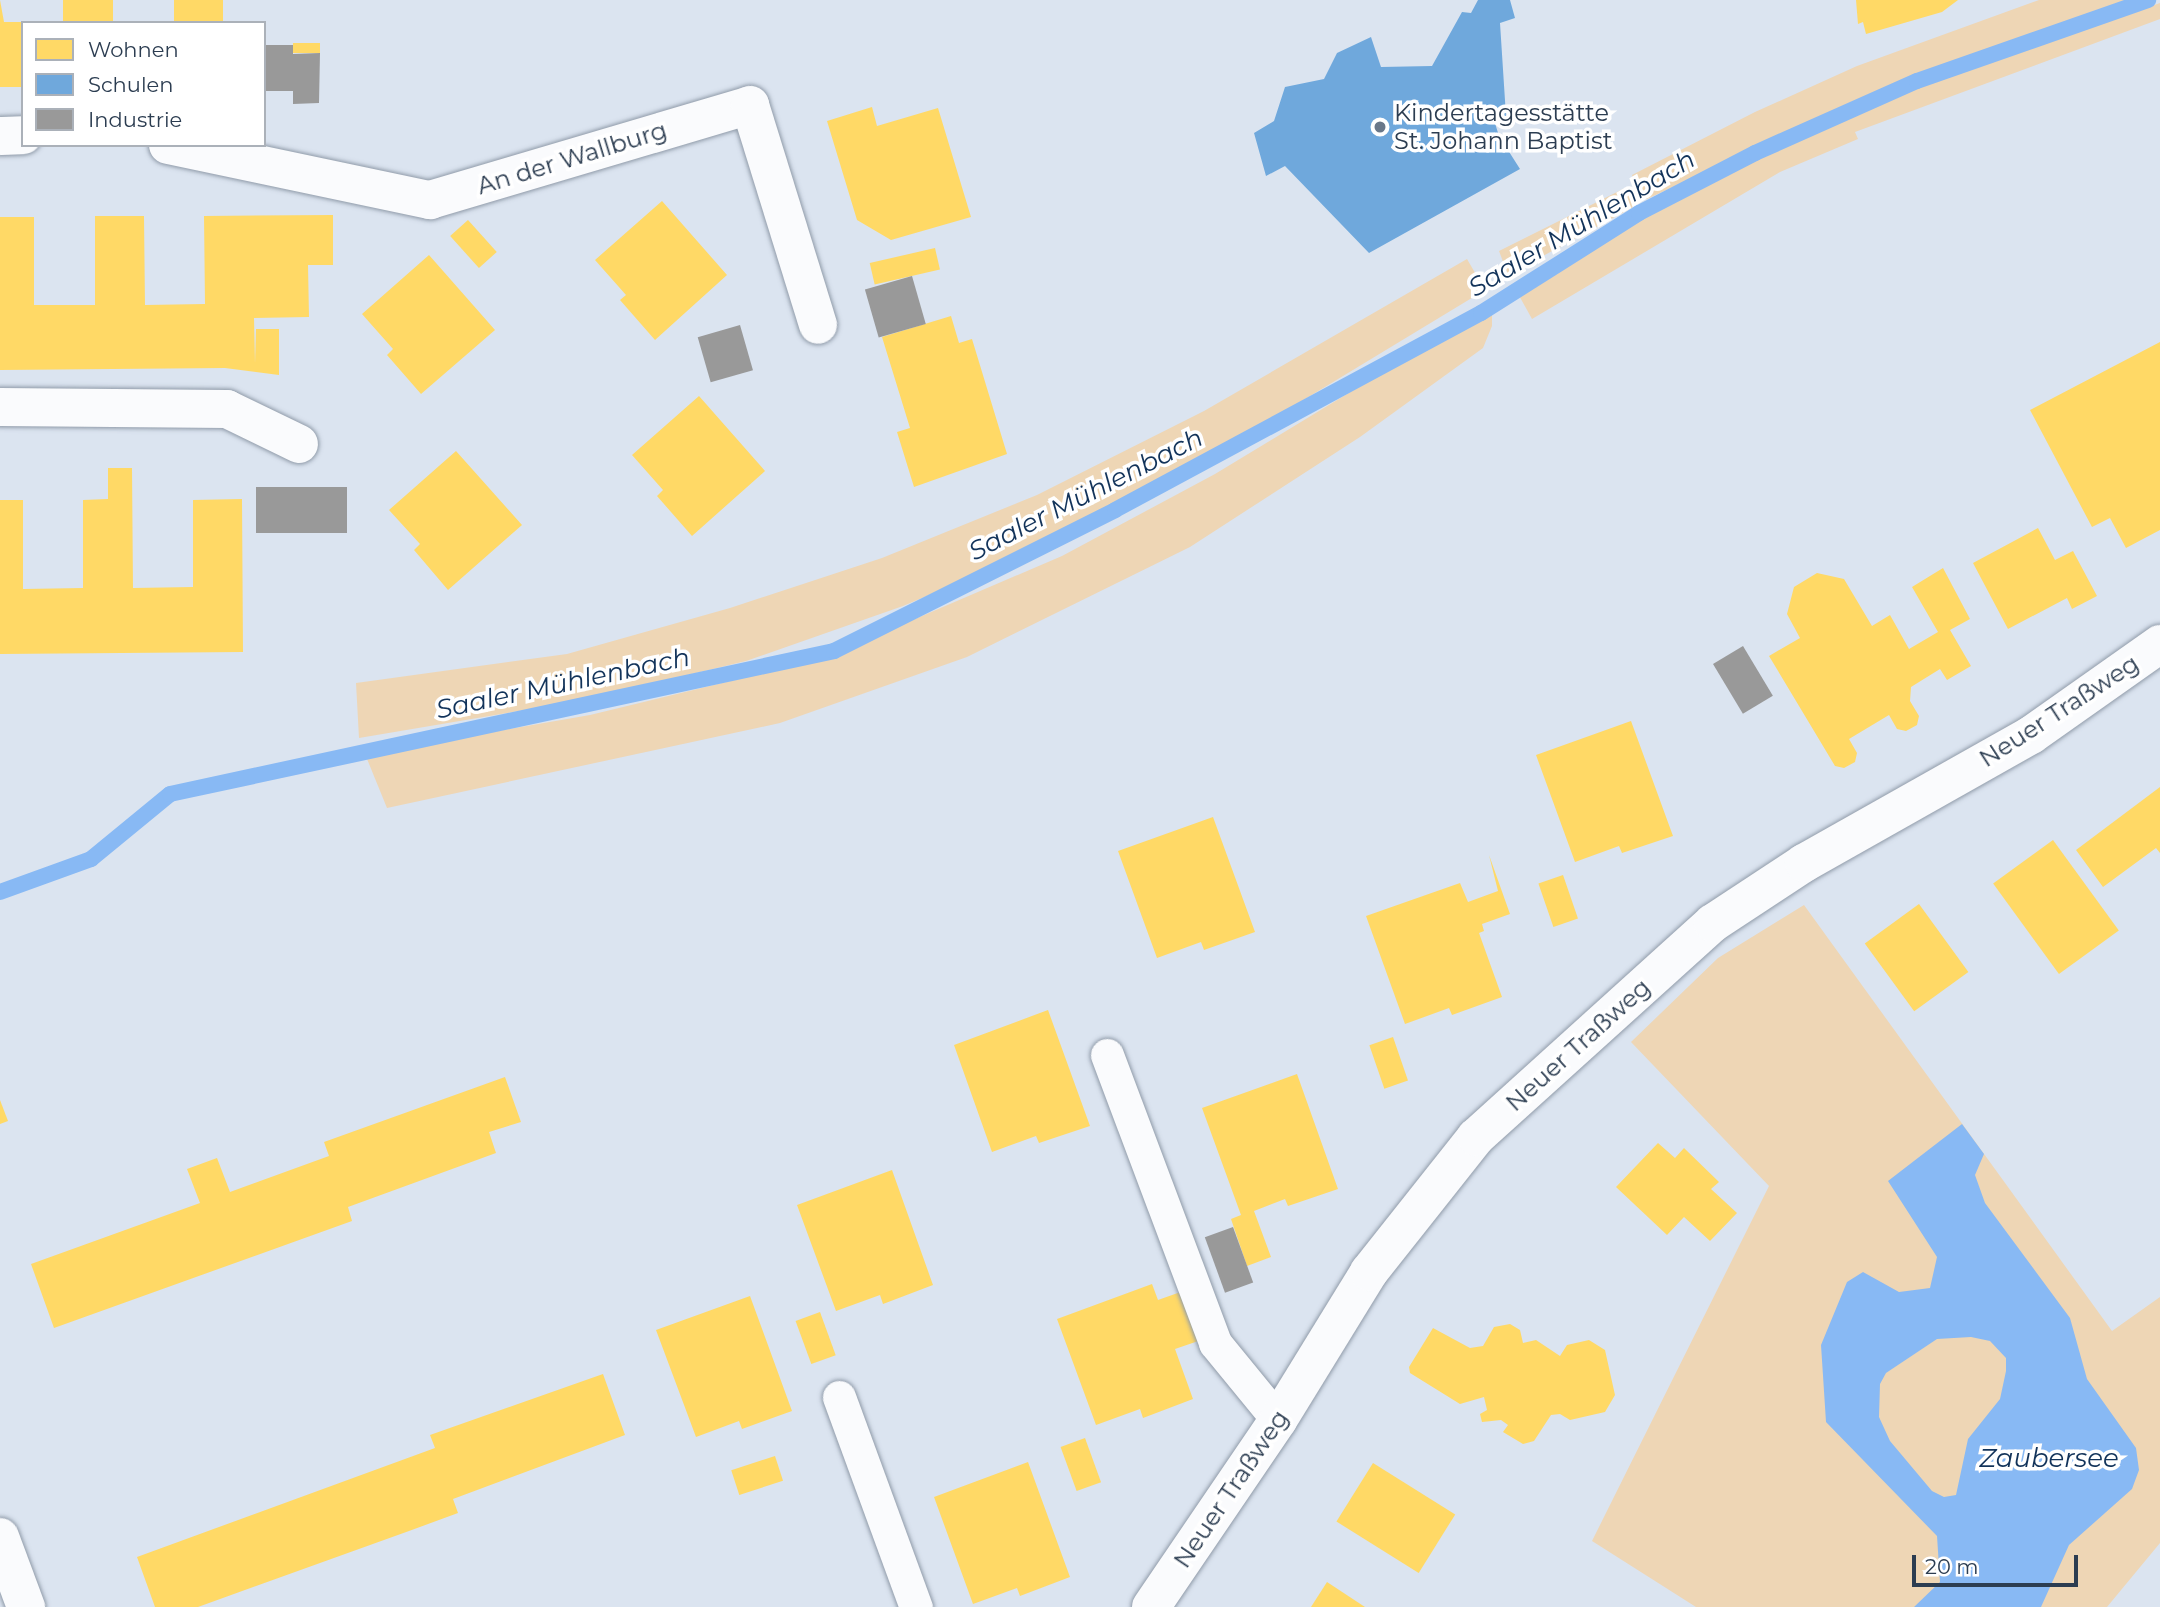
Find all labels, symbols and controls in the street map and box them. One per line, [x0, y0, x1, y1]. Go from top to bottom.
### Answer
legend [21, 21, 266, 147]
text: Wohnen [88, 37, 179, 62]
text: Schulen [88, 72, 173, 97]
place label: Kindertagesstätte St. Johann Baptist [1394, 99, 1612, 155]
text: Industrie [88, 107, 182, 132]
street label: An der Wallburg [474, 115, 670, 201]
marker: Kindertagesstätte St. Johann Baptist [1372, 119, 1388, 135]
water label: Saaler Mühlenbach [1463, 144, 1701, 304]
water label: Saaler Mühlenbach [964, 422, 1208, 568]
water label: Saaler Mühlenbach [433, 642, 693, 726]
street label: Neuer Traßweg [1974, 649, 2144, 773]
street label: Neuer Traßweg [1500, 973, 1656, 1117]
street label: Neuer Traßweg [1168, 1405, 1294, 1573]
water label: Zaubersee [1979, 1443, 2119, 1475]
scale bar [1915, 1540, 2081, 1584]
text: 20 m [1925, 1554, 1979, 1579]

